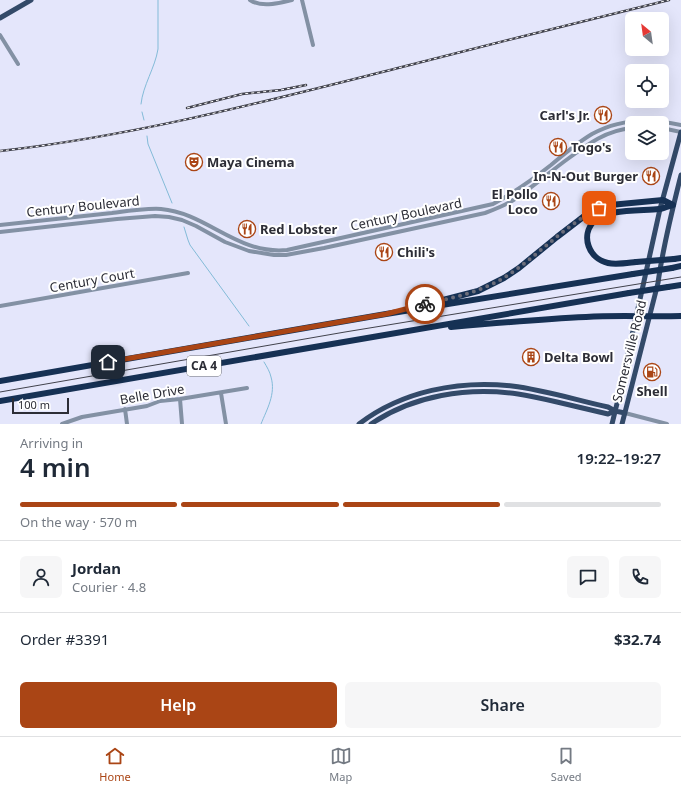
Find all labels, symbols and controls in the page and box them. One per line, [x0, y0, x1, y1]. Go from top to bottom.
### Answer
north arrow [625, 12, 669, 56]
map controls [625, 12, 669, 160]
button: locate [625, 64, 669, 108]
restaurant icon: Carl's Jr. [593, 105, 613, 125]
place label: Carl's Jr. [540, 106, 590, 124]
button: layers [625, 116, 669, 160]
restaurant icon: Togo's [548, 137, 568, 157]
place label: Togo's [571, 138, 612, 156]
theatre icon: Maya Cinema [184, 152, 204, 172]
place label: Maya Cinema [207, 153, 295, 171]
restaurant icon: In-N-Out Burger [641, 166, 661, 186]
place label: In-N-Out Burger [533, 167, 638, 185]
place label: El Pollo Loco [491, 185, 538, 218]
street label: Century Boulevard [26, 191, 140, 221]
restaurant icon: El Pollo Loco [541, 191, 561, 211]
pin [582, 191, 616, 225]
street label: Century Boulevard [349, 193, 463, 235]
icon: bag [588, 197, 610, 219]
restaurant icon: Red Lobster [237, 219, 257, 239]
place label: Red Lobster [260, 220, 337, 238]
restaurant icon: Chili's [374, 242, 394, 262]
place label: Chili's [397, 243, 435, 261]
street label: Century Court [48, 264, 136, 296]
courier [405, 284, 445, 324]
icon: bike [414, 293, 436, 315]
street label: Somersville Road [608, 298, 650, 404]
pin [91, 345, 125, 379]
building icon: Delta Bowl [521, 347, 541, 367]
place label: Delta Bowl [544, 348, 613, 366]
icon: home [97, 351, 119, 373]
road number: CA 4 [187, 356, 221, 376]
fuel station icon: Shell [642, 362, 662, 382]
street label: Belle Drive [118, 379, 186, 409]
place label: Shell [636, 382, 668, 400]
scale bar [12, 396, 69, 415]
text: 100 m [18, 397, 50, 412]
text: Arriving in [20, 434, 83, 452]
text: 19:22–19:27 [577, 448, 661, 468]
text: 4 min [20, 449, 91, 485]
text: On the way · 570 m [20, 513, 137, 531]
button: person [20, 556, 62, 598]
button: chat [567, 556, 609, 598]
button: phone [619, 556, 661, 598]
text: Jordan [72, 558, 121, 578]
text: Courier · 4.8 [72, 578, 146, 596]
text: Order #3391 [20, 629, 109, 649]
text: $32.74 [614, 629, 661, 649]
button: Help [20, 682, 337, 728]
button: Share [345, 682, 661, 728]
tab: Home [99, 745, 131, 784]
tab: Map [329, 745, 352, 784]
tab: Saved [551, 745, 582, 784]

